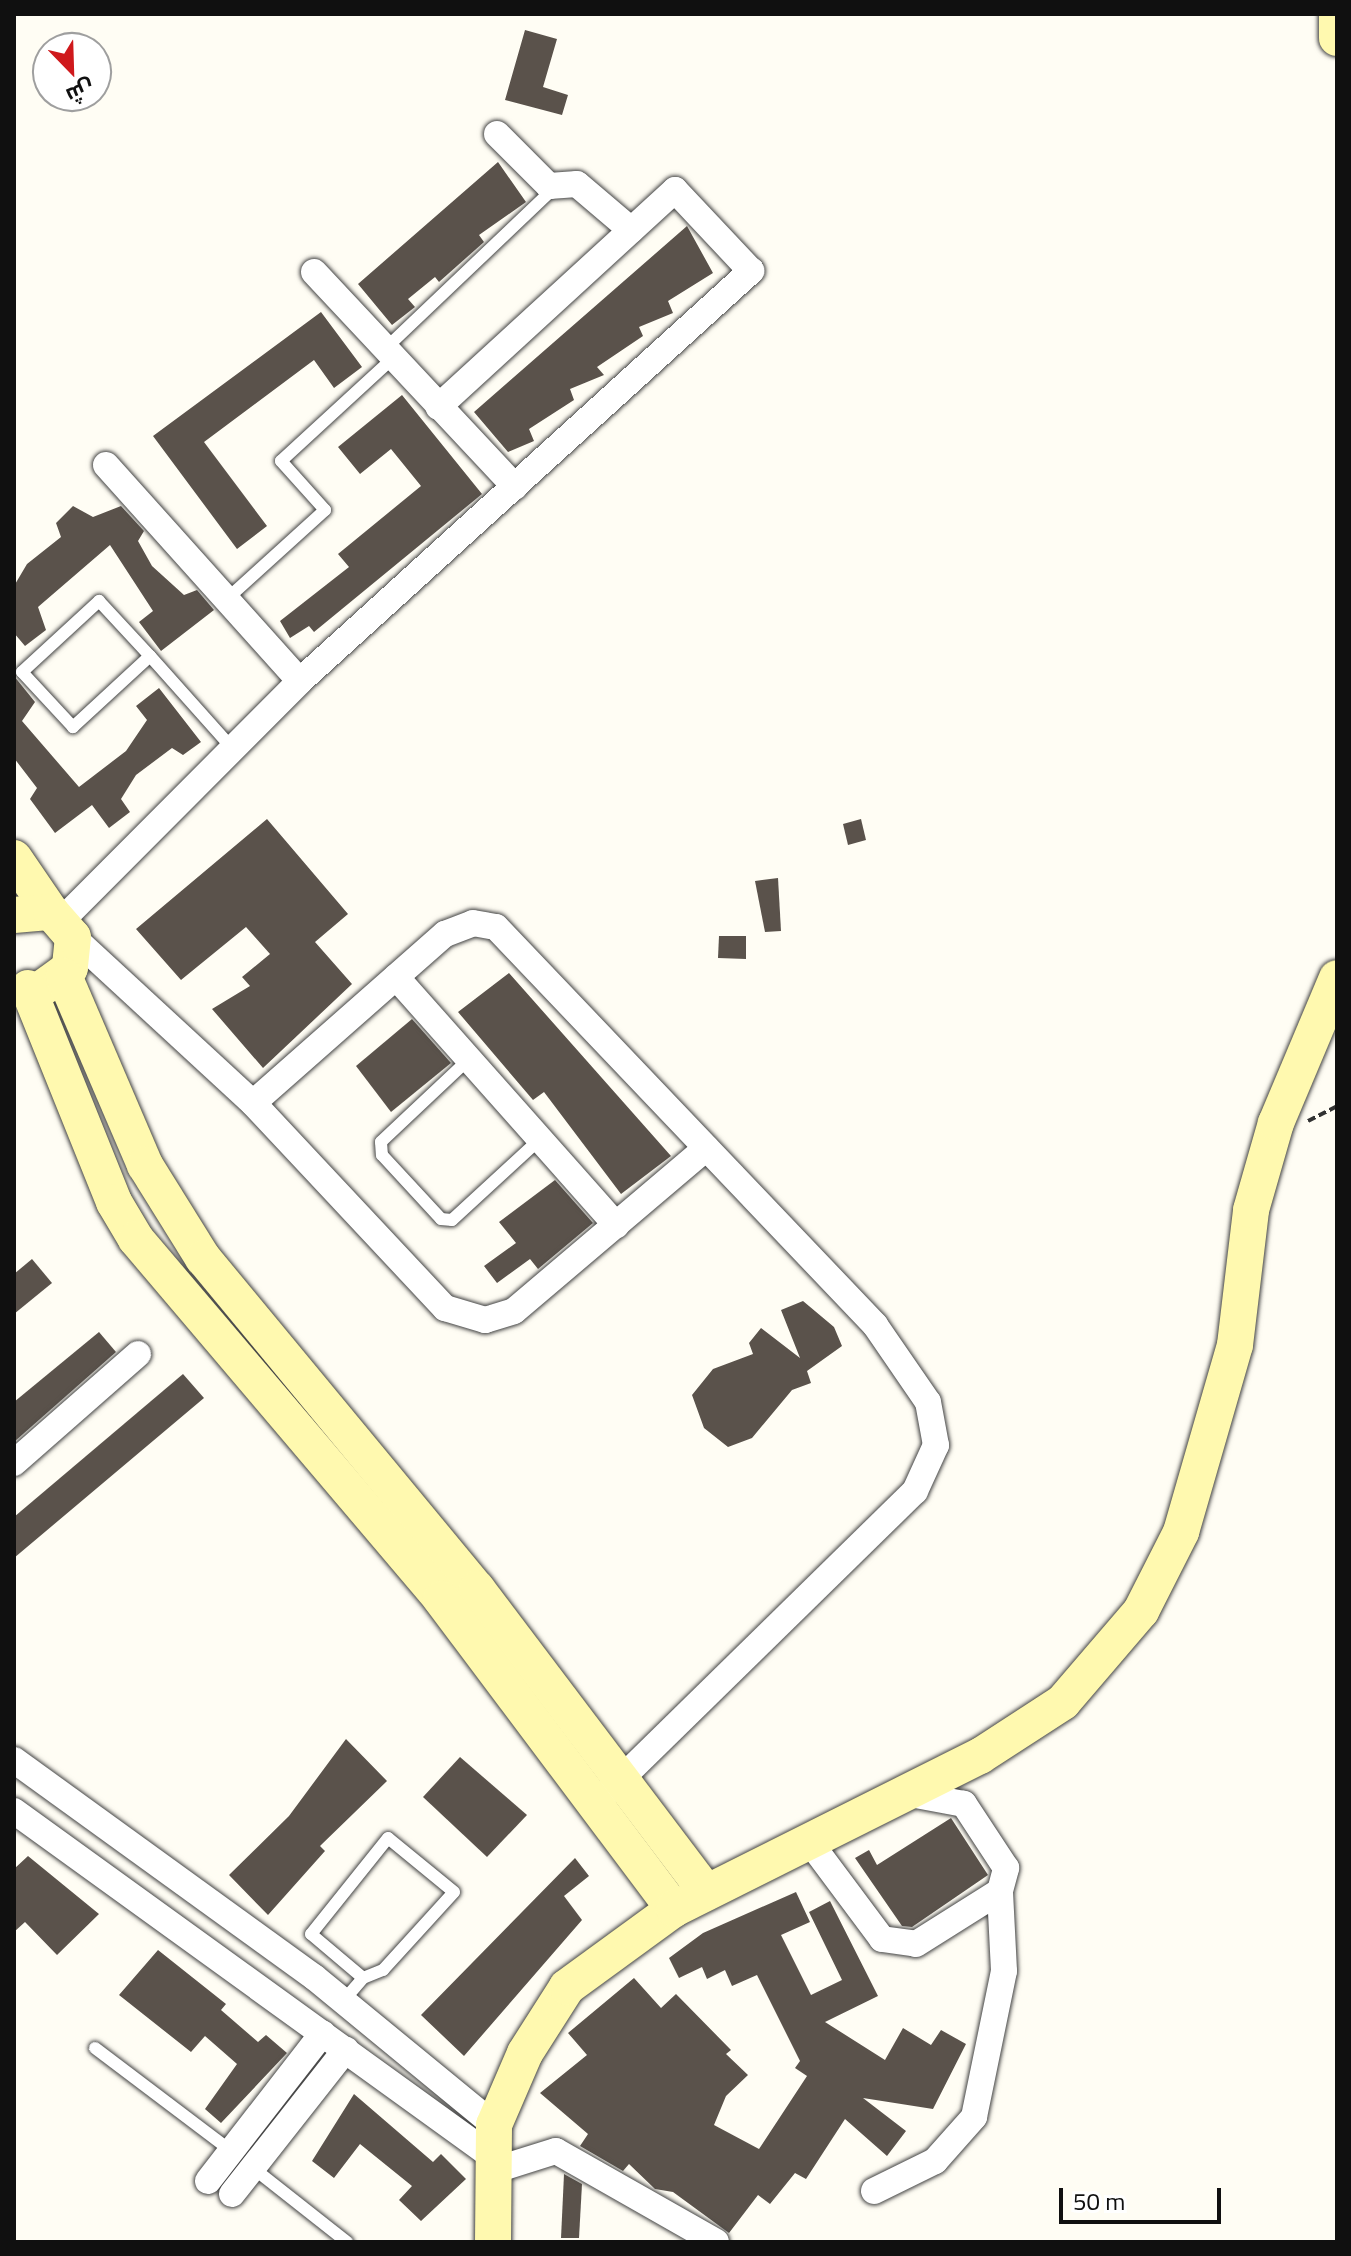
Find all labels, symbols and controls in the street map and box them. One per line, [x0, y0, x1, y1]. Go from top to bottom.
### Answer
north arrow [32, 32, 112, 112]
text: ش [59, 67, 102, 117]
scale bar [1063, 2172, 1225, 2222]
text: 50 m [1073, 2179, 1125, 2224]

